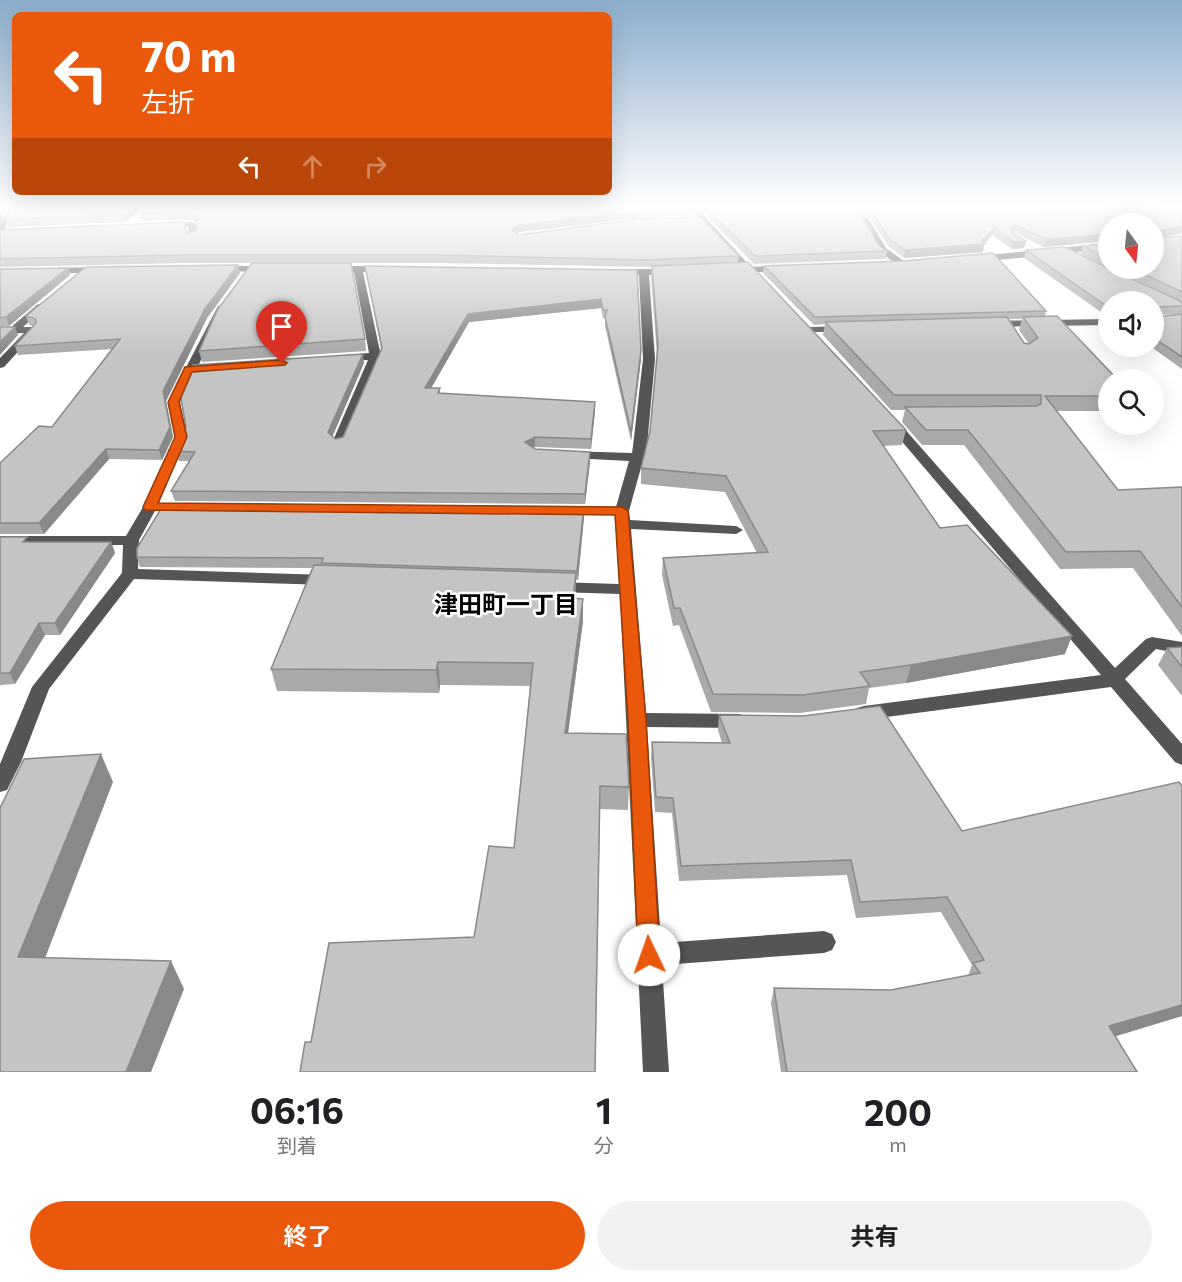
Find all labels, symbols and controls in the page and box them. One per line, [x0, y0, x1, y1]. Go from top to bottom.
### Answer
text: 70 m [141, 29, 236, 81]
icon: left [42, 36, 120, 114]
text: 左折 [141, 85, 195, 118]
icon: left [233, 150, 266, 183]
icon: ahead [296, 150, 329, 183]
icon: right [359, 150, 392, 183]
north arrow [1098, 213, 1164, 279]
map controls [1098, 213, 1164, 435]
button: sound [1098, 291, 1164, 357]
pin [256, 301, 307, 363]
icon: arrive [265, 310, 298, 343]
button: search [1098, 369, 1164, 435]
district label: 津田町一丁目 [434, 589, 578, 618]
position arrow [617, 923, 681, 987]
text: 06:16 [250, 1087, 344, 1131]
text: 1 [596, 1087, 612, 1131]
text: 200 [864, 1089, 932, 1133]
text: m [889, 1132, 907, 1156]
text: 到着 [277, 1133, 317, 1157]
text: 分 [594, 1133, 614, 1157]
button: 終了 [30, 1201, 585, 1270]
button: 共有 [597, 1201, 1152, 1270]

